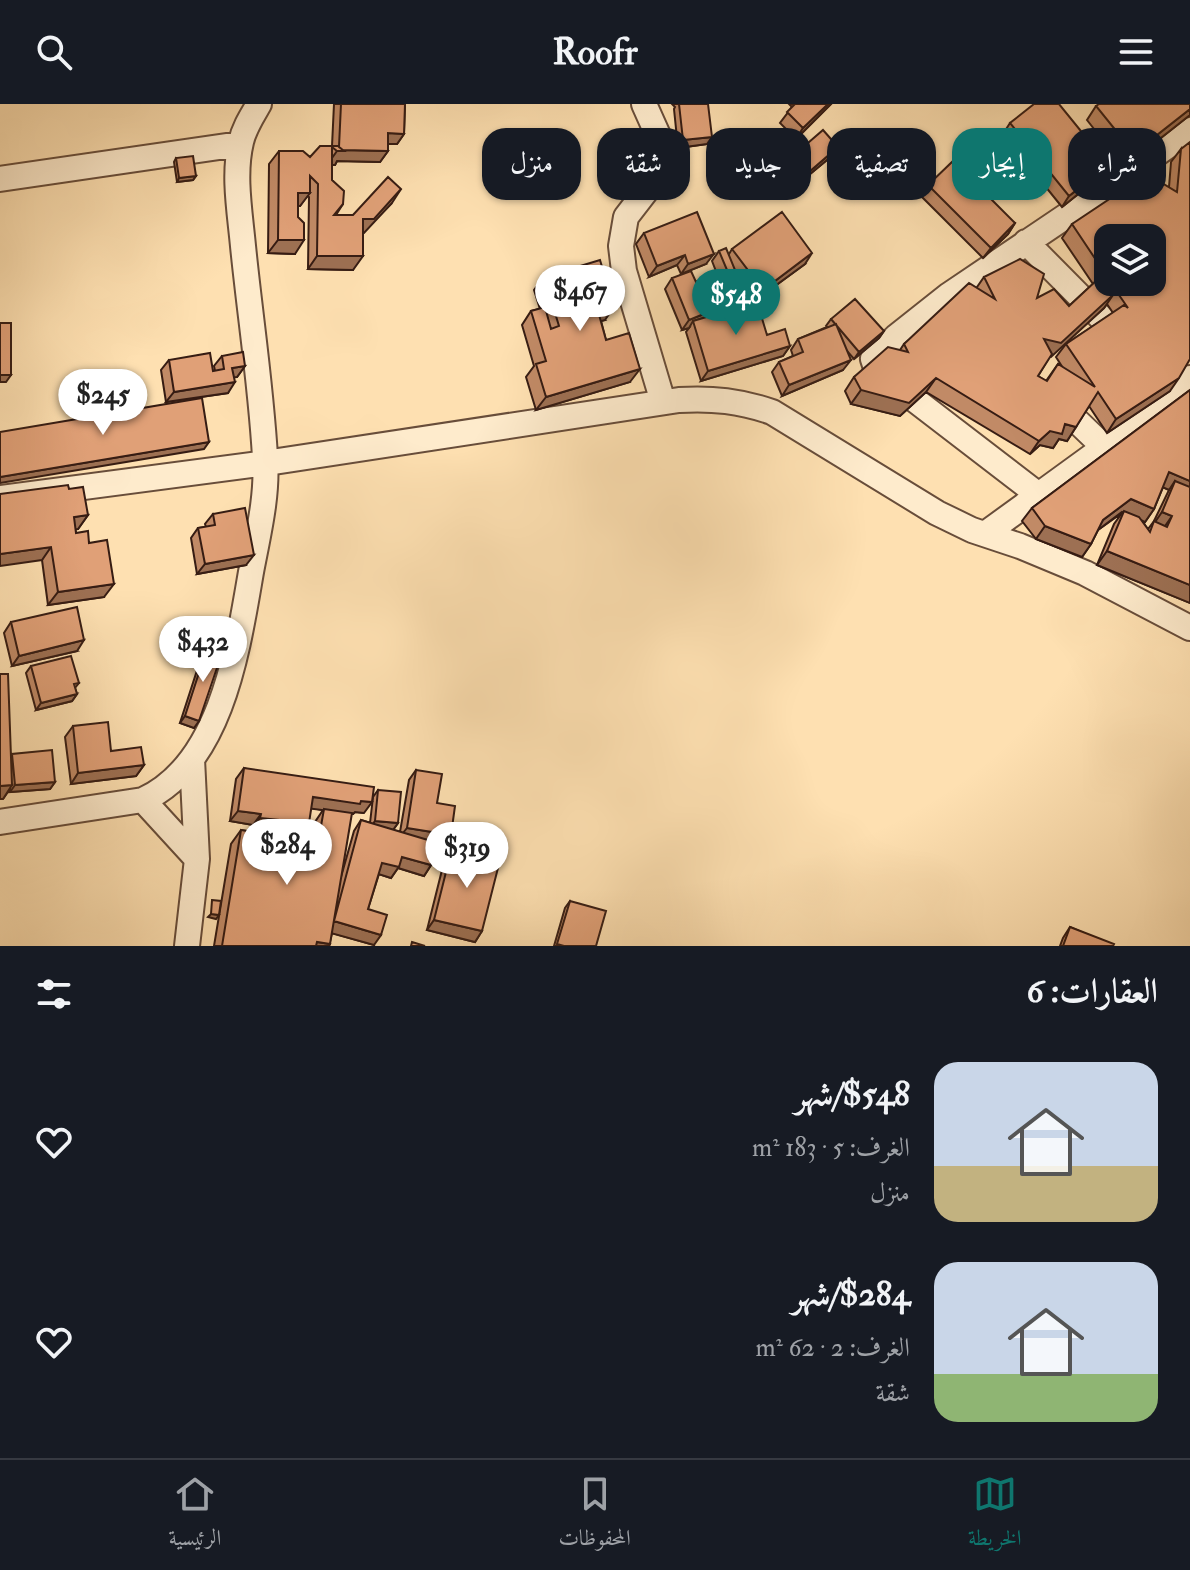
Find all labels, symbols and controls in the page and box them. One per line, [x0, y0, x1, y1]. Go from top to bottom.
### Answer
icon: search [32, 30, 76, 74]
text: Roofr [552, 30, 638, 75]
icon: menu [1114, 30, 1158, 74]
chip: منزل [482, 128, 581, 200]
chip: شقة [597, 128, 690, 200]
chip: جديد [706, 128, 811, 200]
chip: تصفية [827, 128, 936, 200]
chip: إيجار [952, 128, 1052, 200]
chip: شراء [1068, 128, 1166, 200]
map controls [1094, 224, 1166, 296]
button: layers [1094, 224, 1166, 296]
pin: $467 [533, 265, 627, 333]
pin: $548 [689, 269, 783, 337]
text: $467 [553, 275, 607, 307]
text: $548 [710, 279, 762, 311]
pin: $245 [56, 369, 150, 437]
text: $245 [76, 379, 130, 411]
pin: $432 [156, 616, 250, 684]
text: $432 [177, 626, 229, 658]
pin: $284 [240, 819, 334, 887]
pin: $319 [420, 822, 514, 890]
text: $284 [260, 829, 314, 861]
text: $319 [443, 832, 491, 864]
text: العقارات: 6 [1026, 970, 1158, 1013]
icon: filters [32, 972, 76, 1016]
text: $548/شهر [795, 1073, 910, 1116]
icon: home [998, 1094, 1094, 1190]
icon: heart [32, 1120, 76, 1164]
text: الغرف: 5 · 183 m² [752, 1132, 910, 1164]
text: منزل [870, 1177, 910, 1209]
text: $284/شهر [791, 1273, 910, 1316]
icon: home [998, 1294, 1094, 1390]
icon: heart [32, 1320, 76, 1364]
text: الغرف: 2 · 62 m² [755, 1332, 910, 1364]
text: شقة [876, 1377, 910, 1409]
tab: الرئيسية [169, 1472, 221, 1559]
tab: المحفوظات [558, 1472, 631, 1559]
tab: الخريطة [968, 1472, 1021, 1559]

